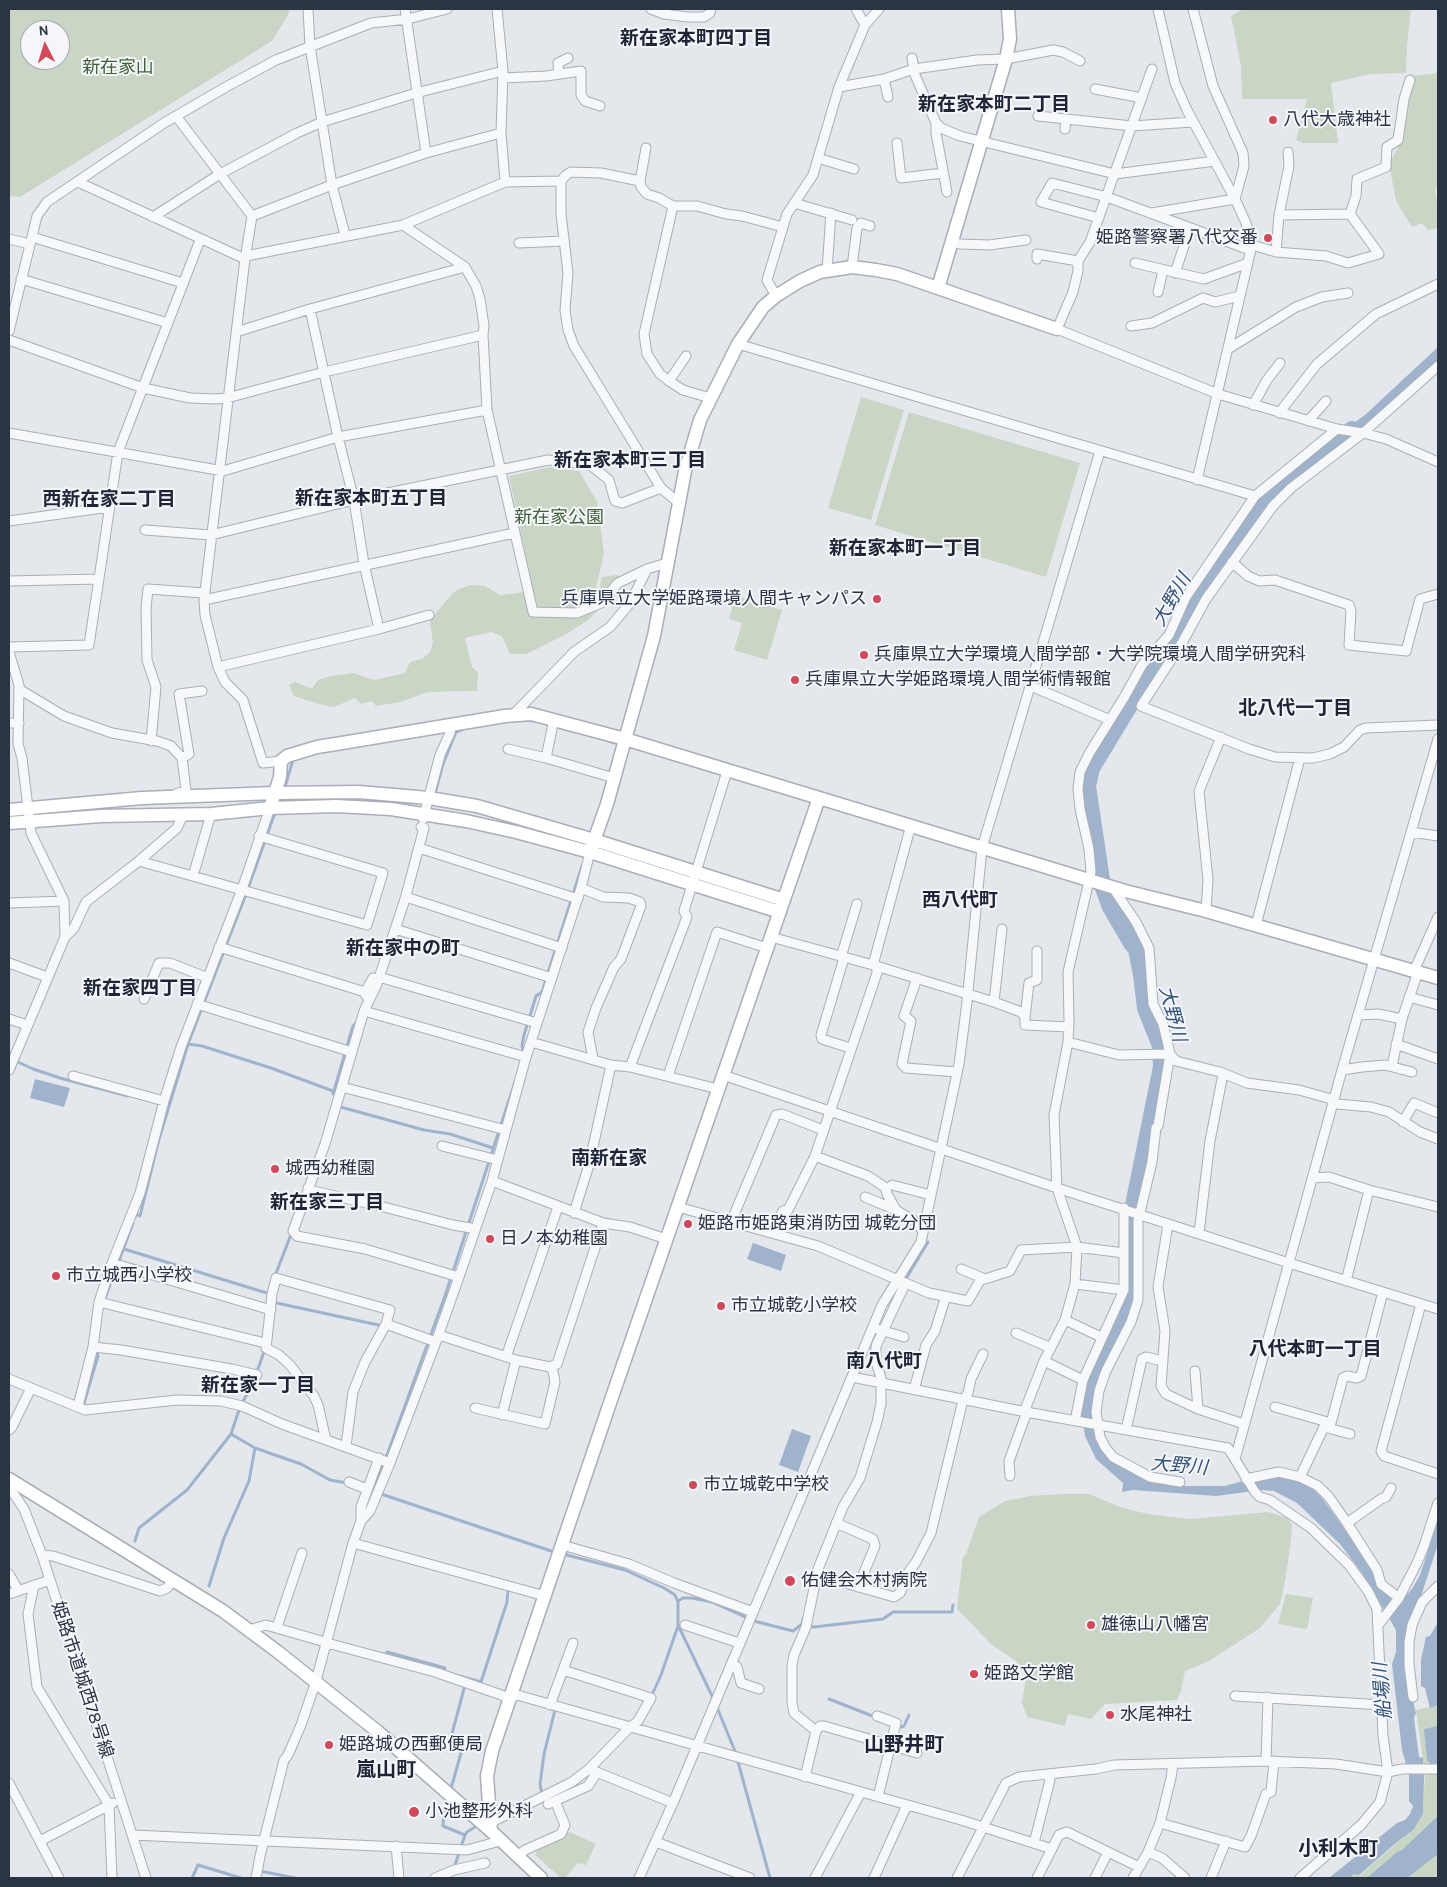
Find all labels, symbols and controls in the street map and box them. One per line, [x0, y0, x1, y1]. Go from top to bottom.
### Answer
north arrow [20, 20, 70, 70]
text: N [38, 22, 49, 39]
district label: 新在家本町四丁目 [620, 28, 772, 50]
park label: 新在家山 [82, 57, 154, 79]
district label: 新在家本町二丁目 [918, 94, 1070, 116]
place label: 八代大歳神社 [1283, 109, 1391, 131]
marker: 八代大歳神社 [1267, 114, 1279, 126]
place label: 姫路警察署八代交番 [1096, 227, 1258, 249]
marker: 姫路警察署八代交番 [1262, 232, 1274, 244]
district label: 新在家本町三丁目 [554, 450, 706, 472]
district label: 新在家本町五丁目 [295, 488, 447, 510]
district label: 西新在家二丁目 [43, 489, 175, 511]
park label: 新在家公園 [514, 507, 604, 529]
district label: 新在家本町一丁目 [829, 538, 981, 560]
water label: 大野川 [1148, 570, 1196, 630]
place label: 兵庫県立大学姫路環境人間キャンパス [561, 588, 867, 610]
marker: 兵庫県立大学姫路環境人間キャンパス [871, 593, 883, 605]
place label: 兵庫県立大学環境人間学部・大学院環境人間学研究科 [874, 644, 1306, 666]
marker: 兵庫県立大学環境人間学部・大学院環境人間学研究科 [858, 649, 870, 661]
place label: 兵庫県立大学姫路環境人間学術情報館 [805, 669, 1111, 691]
marker: 兵庫県立大学姫路環境人間学術情報館 [789, 674, 801, 686]
district label: 北八代一丁目 [1238, 698, 1352, 720]
district label: 西八代町 [922, 890, 998, 912]
district label: 新在家中の町 [346, 938, 460, 960]
district label: 新在家四丁目 [83, 978, 197, 1000]
water label: 大野川 [1154, 984, 1190, 1044]
district label: 南新在家 [571, 1148, 647, 1170]
place label: 城西幼稚園 [285, 1158, 375, 1180]
marker: 城西幼稚園 [269, 1163, 281, 1175]
district label: 新在家三丁目 [270, 1192, 384, 1214]
place label: 姫路市姫路東消防団 城乾分団 [698, 1213, 936, 1235]
marker: 姫路市姫路東消防団 城乾分団 [682, 1218, 694, 1230]
place label: 日ノ本幼稚園 [500, 1228, 608, 1250]
marker: 日ノ本幼稚園 [484, 1233, 496, 1245]
place label: 市立城西小学校 [66, 1265, 192, 1287]
marker: 市立城西小学校 [50, 1270, 62, 1282]
place label: 市立城乾小学校 [731, 1295, 857, 1317]
marker: 市立城乾小学校 [715, 1300, 727, 1312]
district label: 八代本町一丁目 [1249, 1339, 1381, 1361]
district label: 南八代町 [846, 1351, 922, 1373]
district label: 新在家一丁目 [201, 1375, 315, 1397]
water label: 大野川 [1150, 1452, 1208, 1480]
place label: 市立城乾中学校 [703, 1474, 829, 1496]
marker: 市立城乾中学校 [687, 1479, 699, 1491]
place label: 佑健会木村病院 [801, 1570, 927, 1592]
marker: 佑健会木村病院 [783, 1574, 797, 1588]
street label: 姫路市道城西78号線 [46, 1599, 118, 1761]
place label: 雄徳山八幡宮 [1101, 1614, 1209, 1636]
marker: 雄徳山八幡宮 [1085, 1619, 1097, 1631]
water label: 船場川 [1369, 1662, 1397, 1720]
place label: 姫路文学館 [984, 1663, 1074, 1685]
marker: 姫路文学館 [968, 1668, 980, 1680]
place label: 水尾神社 [1120, 1704, 1192, 1726]
marker: 水尾神社 [1104, 1709, 1116, 1721]
district label: 山野井町 [864, 1733, 944, 1757]
place label: 姫路城の西郵便局 [339, 1734, 483, 1756]
marker: 姫路城の西郵便局 [323, 1739, 335, 1751]
district label: 嵐山町 [356, 1758, 416, 1782]
place label: 小池整形外科 [425, 1801, 533, 1823]
marker: 小池整形外科 [407, 1805, 421, 1819]
district label: 小利木町 [1298, 1837, 1378, 1861]

